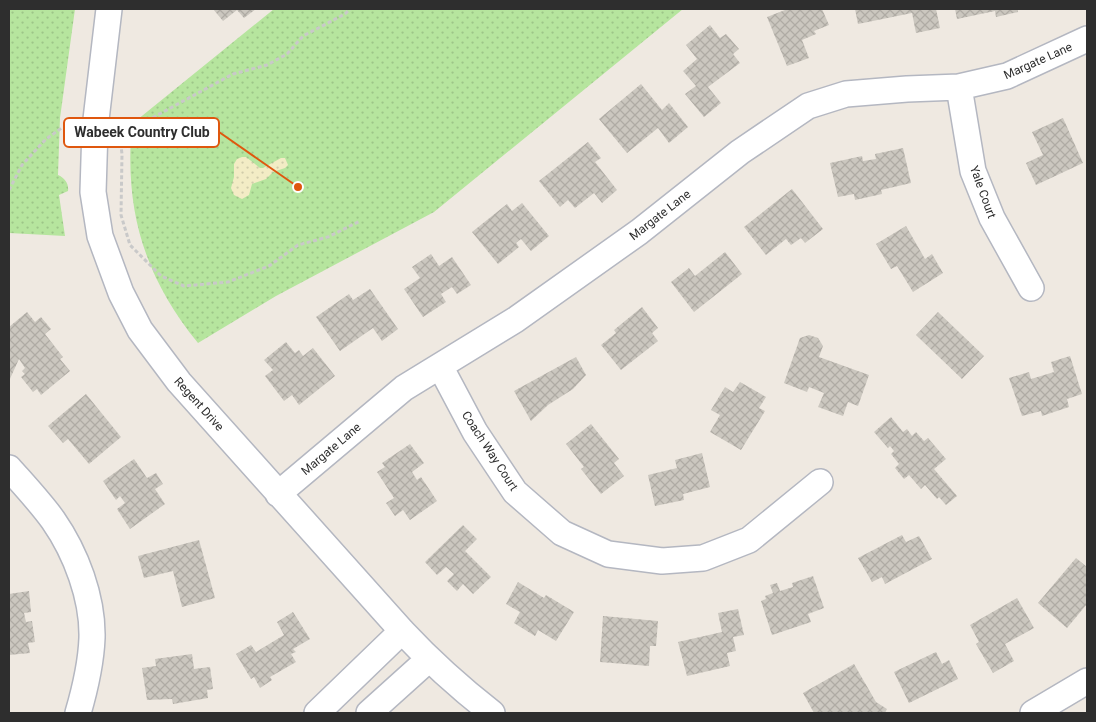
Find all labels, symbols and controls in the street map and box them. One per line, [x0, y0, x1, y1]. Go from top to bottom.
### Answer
street label: Margate Lane [1002, 40, 1074, 82]
callout: Wabeek Country Club [64, 118, 219, 147]
text: Wabeek Country Club [74, 124, 210, 140]
street label: Yale Court [967, 164, 999, 220]
street label: Margate Lane [627, 187, 693, 243]
street label: Regent Drive [171, 374, 227, 434]
street label: Coach Way Court [459, 409, 521, 494]
street label: Margate Lane [298, 420, 364, 478]

